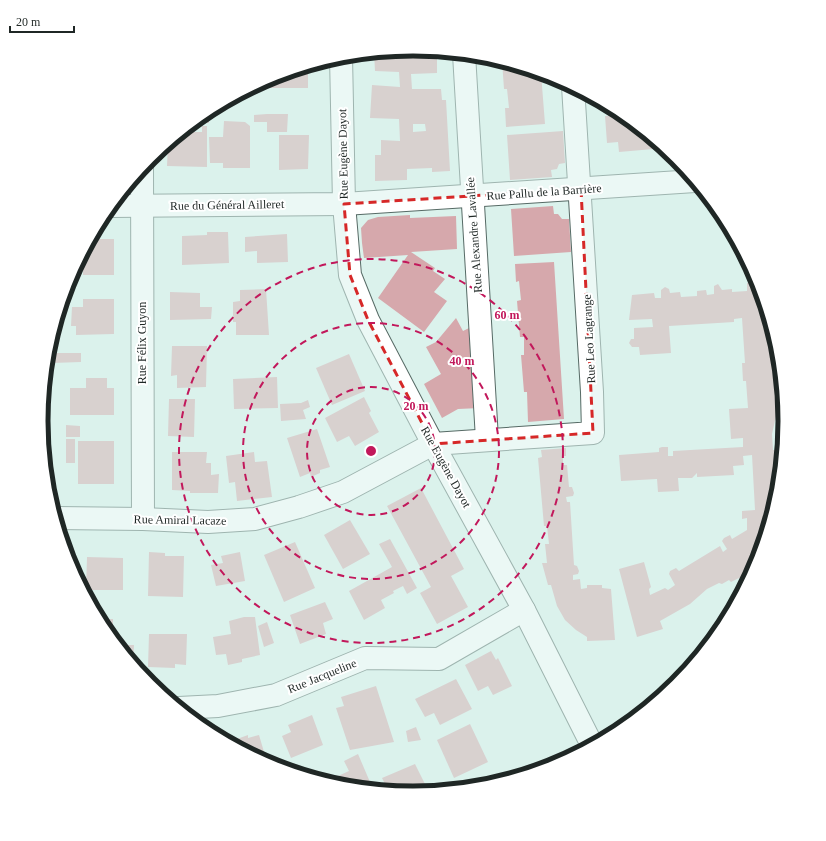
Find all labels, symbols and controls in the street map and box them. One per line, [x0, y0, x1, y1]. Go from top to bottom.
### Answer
scale bar [10, 8, 74, 34]
text: 20 m [16, 15, 41, 29]
street label: Rue Eugène Dayot [335, 108, 351, 199]
street label: Rue Alexandre Lavallée [463, 177, 485, 293]
street label: Rue Pallu de la Barrière [486, 181, 602, 203]
street label: Rue du Général Ailleret [170, 197, 285, 213]
street label: Rue Leo Lagrange [580, 294, 598, 384]
street label: Rue Félix Guyon [135, 302, 149, 384]
text: 60 m [495, 308, 520, 322]
text: 40 m [450, 354, 475, 368]
text: 20 m [404, 399, 429, 413]
street label: Rue Eugène Dayot [418, 424, 474, 511]
centre of rings [364, 444, 378, 458]
street label: Rue Amiral Lacaze [134, 512, 226, 528]
street label: Rue Jacqueline [286, 656, 358, 696]

